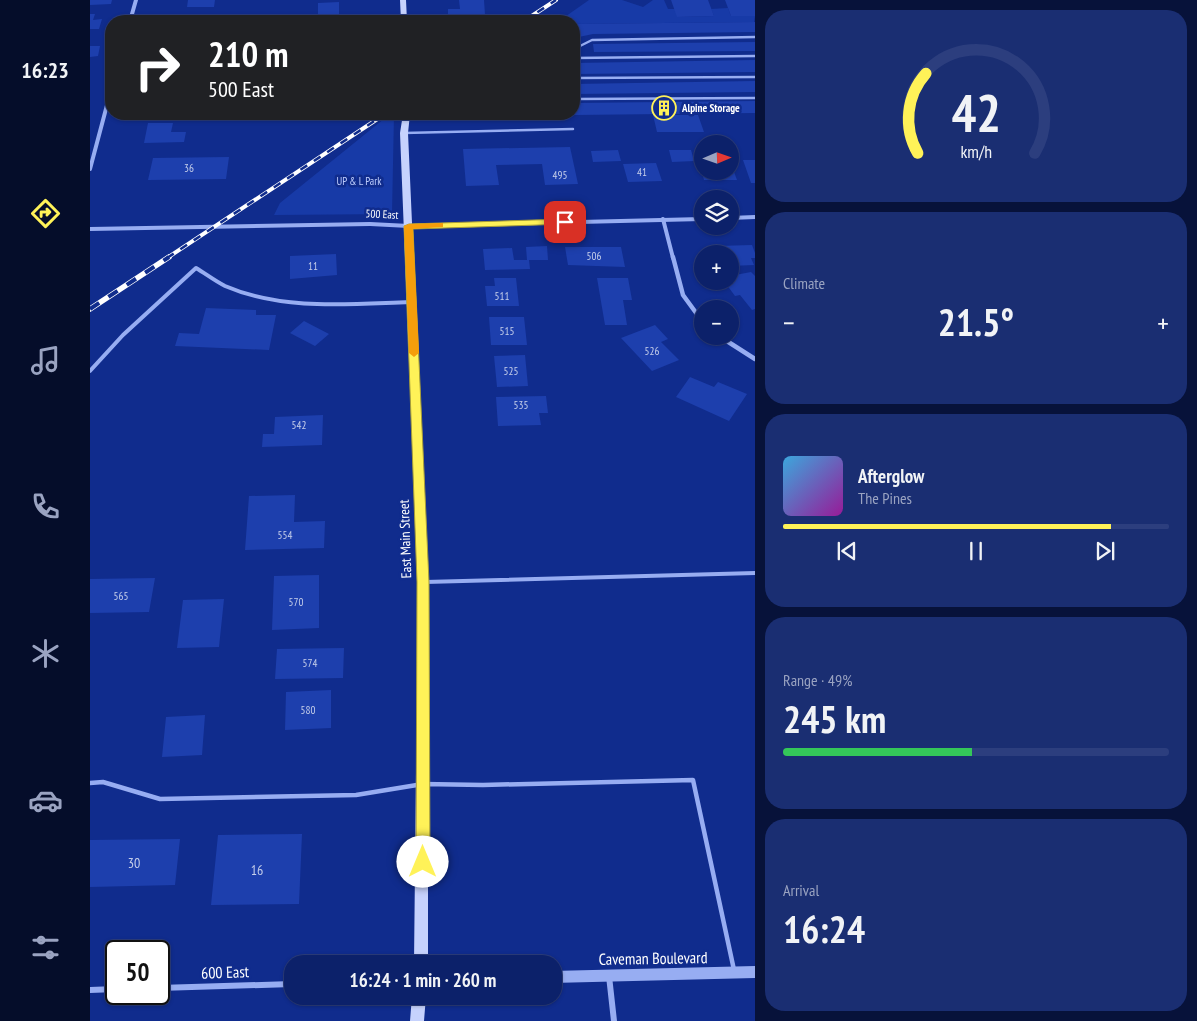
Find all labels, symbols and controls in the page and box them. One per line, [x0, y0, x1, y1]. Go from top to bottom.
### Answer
text: 210 m [208, 31, 289, 77]
icon: right [125, 35, 190, 100]
text: 16:23 [21, 56, 69, 84]
text: 500 East [208, 75, 274, 103]
text: 42 [951, 79, 1001, 146]
building icon: Alpine Storage [651, 95, 677, 121]
place label: Alpine Storage [681, 101, 740, 115]
north arrow [694, 135, 739, 180]
map controls [694, 135, 739, 345]
text: km/h [960, 140, 992, 163]
house number: 36 [184, 161, 194, 175]
house number: 41 [637, 165, 647, 179]
house number: 495 [553, 168, 567, 182]
park label: UP & L Park [336, 174, 382, 188]
button: layers [694, 190, 739, 235]
icon: directions [28, 196, 63, 231]
pin [544, 201, 586, 243]
street label: 500 East [365, 206, 399, 222]
icon: arrive [551, 208, 579, 236]
button: + [694, 245, 739, 290]
house number: 506 [587, 249, 601, 263]
house number: 11 [308, 259, 318, 273]
text: Climate [783, 273, 825, 293]
house number: 511 [495, 289, 509, 303]
text: 21.5° [938, 297, 1014, 346]
button: − [694, 300, 739, 345]
text: − [783, 304, 795, 341]
text: + [1157, 304, 1169, 341]
house number: 515 [500, 324, 514, 338]
icon: music [28, 343, 63, 378]
house number: 526 [645, 344, 659, 358]
house number: 525 [504, 364, 518, 378]
house number: 535 [514, 398, 528, 412]
house number: 542 [292, 418, 306, 432]
text: Afterglow [858, 464, 924, 488]
text: The Pines [858, 488, 912, 508]
icon: phone [28, 489, 63, 524]
street label: East Main Street [395, 499, 415, 579]
house number: 554 [278, 528, 292, 542]
icon: previous [833, 537, 861, 565]
icon: pause [962, 537, 990, 565]
icon: next [1091, 537, 1119, 565]
house number: 565 [114, 589, 128, 603]
house number: 570 [289, 595, 303, 609]
icon: climate [28, 636, 63, 671]
house number: 574 [303, 656, 317, 670]
text: Range · 49% [783, 670, 852, 690]
text: 245 km [783, 694, 886, 743]
house number: 580 [301, 703, 315, 717]
icon: car [28, 783, 63, 818]
position arrow [396, 835, 448, 887]
house number: 30 [128, 854, 140, 872]
house number: 16 [251, 861, 263, 879]
text: Arrival [783, 880, 819, 900]
text: 16:24 [783, 904, 865, 953]
icon: filters [28, 930, 63, 965]
speed limit sign: 50 [105, 940, 170, 1005]
street label: Caveman Boulevard [598, 947, 708, 969]
street label: 600 East [201, 961, 250, 983]
text: 16:24 · 1 min · 260 m [350, 968, 496, 992]

